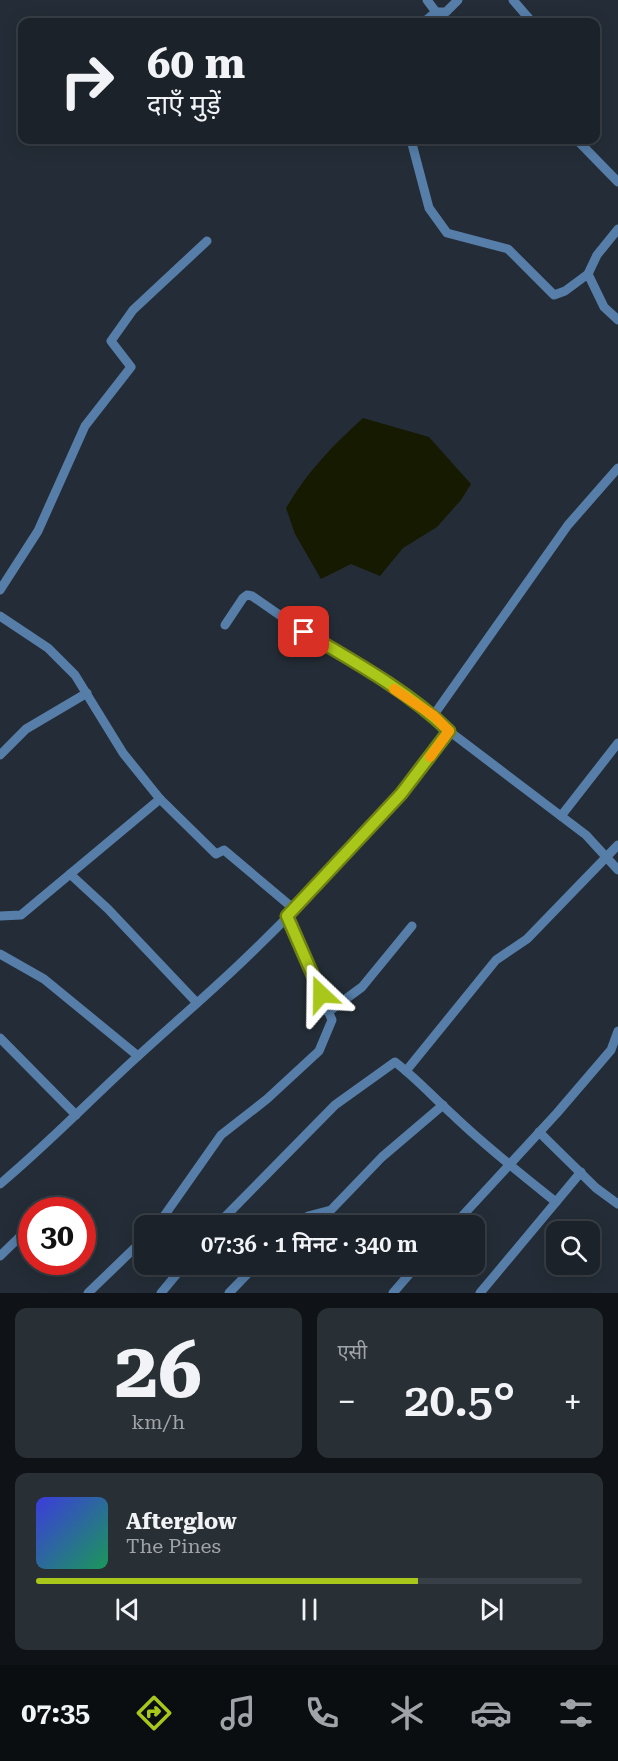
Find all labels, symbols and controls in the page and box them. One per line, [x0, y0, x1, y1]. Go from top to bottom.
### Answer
text: 60 m [147, 39, 245, 88]
icon: right [48, 42, 126, 120]
text: दाएँ मुड़ें [147, 89, 221, 121]
pin [278, 606, 329, 657]
icon: arrive [287, 615, 320, 648]
position arrow [289, 962, 353, 1026]
speed limit sign: 30 [18, 1197, 96, 1275]
map controls [546, 1221, 600, 1275]
button: search [546, 1221, 600, 1275]
text: 07:36 · 1 मिनट · 340 m [201, 1232, 418, 1257]
text: 26 [115, 1325, 202, 1416]
text: एसी [338, 1340, 367, 1364]
text: 20.5° [404, 1374, 515, 1427]
text: − [338, 1382, 356, 1421]
text: + [564, 1382, 582, 1421]
text: km/h [131, 1410, 185, 1434]
text: Afterglow [126, 1509, 237, 1534]
text: The Pines [126, 1534, 221, 1558]
icon: previous [111, 1593, 144, 1626]
icon: pause [293, 1593, 326, 1626]
icon: next [475, 1593, 508, 1626]
icon: directions [133, 1692, 175, 1734]
icon: music [217, 1692, 259, 1734]
icon: phone [301, 1692, 343, 1734]
icon: climate [386, 1692, 428, 1734]
icon: car [470, 1692, 512, 1734]
icon: filters [555, 1692, 597, 1734]
text: 07:35 [21, 1697, 90, 1729]

